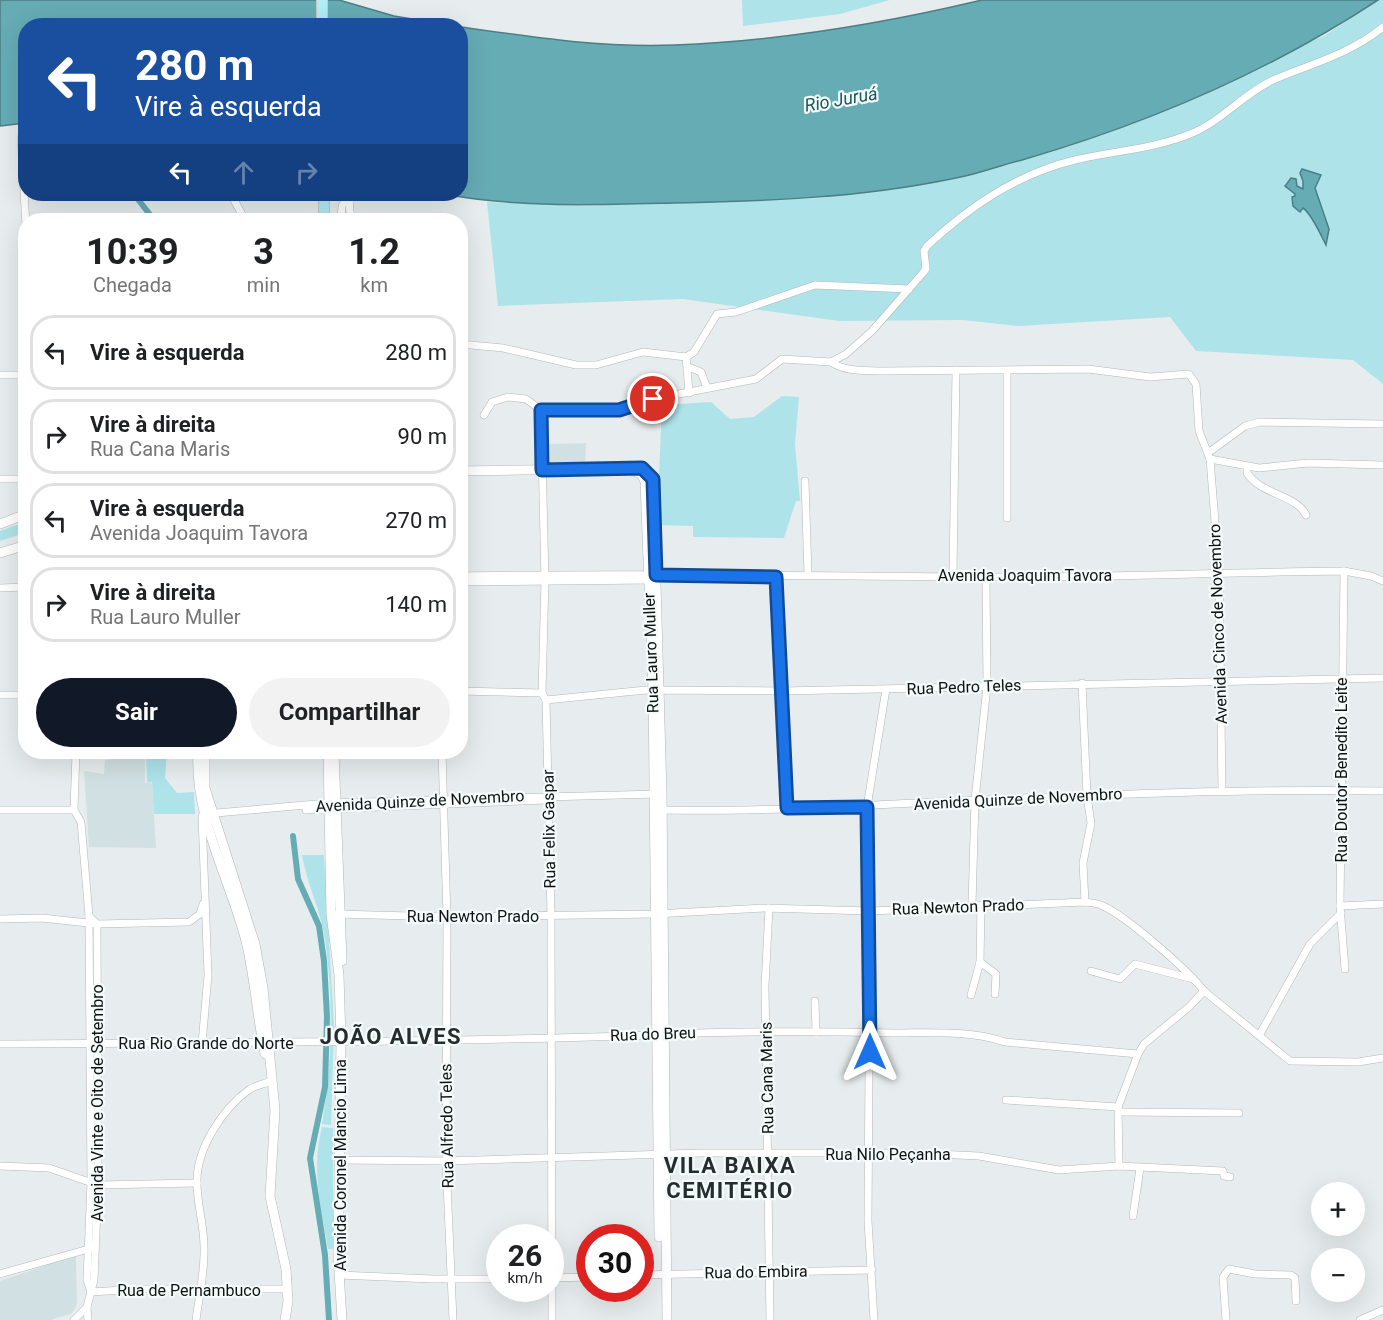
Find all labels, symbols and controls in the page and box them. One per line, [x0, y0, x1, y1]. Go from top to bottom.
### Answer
text: 280 m [135, 41, 254, 90]
icon: left [36, 42, 114, 120]
water label: Rio Juruá [803, 82, 880, 116]
text: Vire à esquerda [135, 91, 322, 123]
icon: left [164, 156, 197, 189]
icon: ahead [227, 156, 260, 189]
icon: right [290, 156, 323, 189]
text: 10:39 [86, 231, 179, 273]
text: 3 [253, 231, 274, 273]
text: 1.2 [348, 231, 400, 273]
text: Chegada [93, 273, 172, 297]
text: min [247, 273, 280, 297]
text: km [360, 273, 388, 297]
icon: left [39, 336, 72, 369]
text: Vire à esquerda [90, 340, 244, 365]
text: 280 m [385, 340, 447, 365]
pin [627, 373, 678, 424]
icon: arrive [636, 382, 669, 415]
text: Vire à direita [90, 412, 216, 437]
icon: right [39, 420, 72, 453]
text: 90 m [398, 424, 447, 449]
text: Rua Cana Maris [90, 437, 230, 461]
text: Vire à esquerda [90, 496, 244, 521]
icon: left [39, 504, 72, 537]
text: 270 m [385, 508, 447, 533]
text: Avenida Joaquim Tavora [90, 521, 308, 545]
street label: Avenida Cinco de Novembro [1205, 523, 1231, 725]
street label: Avenida Joaquim Tavora [938, 566, 1112, 585]
text: Vire à direita [90, 580, 216, 605]
icon: right [39, 588, 72, 621]
text: 140 m [385, 592, 447, 617]
street label: Rua Lauro Muller [639, 592, 663, 713]
text: Rua Lauro Muller [90, 605, 240, 629]
street label: Rua Pedro Teles [906, 676, 1022, 698]
button: Sair [36, 678, 237, 747]
button: Compartilhar [249, 678, 450, 747]
street label: Rua Doutor Benedito Leite [1332, 678, 1351, 862]
street label: Rua Felix Gaspar [538, 769, 560, 889]
street label: Avenida Quinze de Novembro [913, 784, 1123, 814]
street label: Avenida Quinze de Novembro [315, 786, 525, 816]
street label: Rua Newton Prado [892, 895, 1024, 919]
street label: Rua Newton Prado [407, 907, 539, 926]
street label: Avenida Vinte e Oito de Setembro [88, 984, 107, 1222]
position arrow [838, 1020, 902, 1084]
street label: Rua Cana Maris [757, 1022, 777, 1134]
street label: Rua do Breu [610, 1023, 696, 1045]
district label: JOÃO ALVES [320, 1024, 462, 1049]
street label: Rua Rio Grande do Norte [118, 1034, 294, 1053]
street label: Avenida Coronel Mancio Lima [331, 1059, 350, 1271]
street label: Rua Alfredo Teles [436, 1063, 458, 1189]
street label: Rua Nilo Peçanha [825, 1145, 951, 1164]
district label: VILA BAIXA CEMITÉRIO [664, 1153, 796, 1203]
map controls [1311, 1182, 1365, 1302]
button: + [1311, 1182, 1365, 1236]
speed limit sign: 30 [576, 1224, 654, 1302]
text: 26 [508, 1238, 542, 1273]
button: − [1311, 1248, 1365, 1302]
street label: Rua do Embira [704, 1262, 808, 1282]
text: km/h [507, 1269, 543, 1287]
street label: Rua de Pernambuco [117, 1281, 261, 1300]

